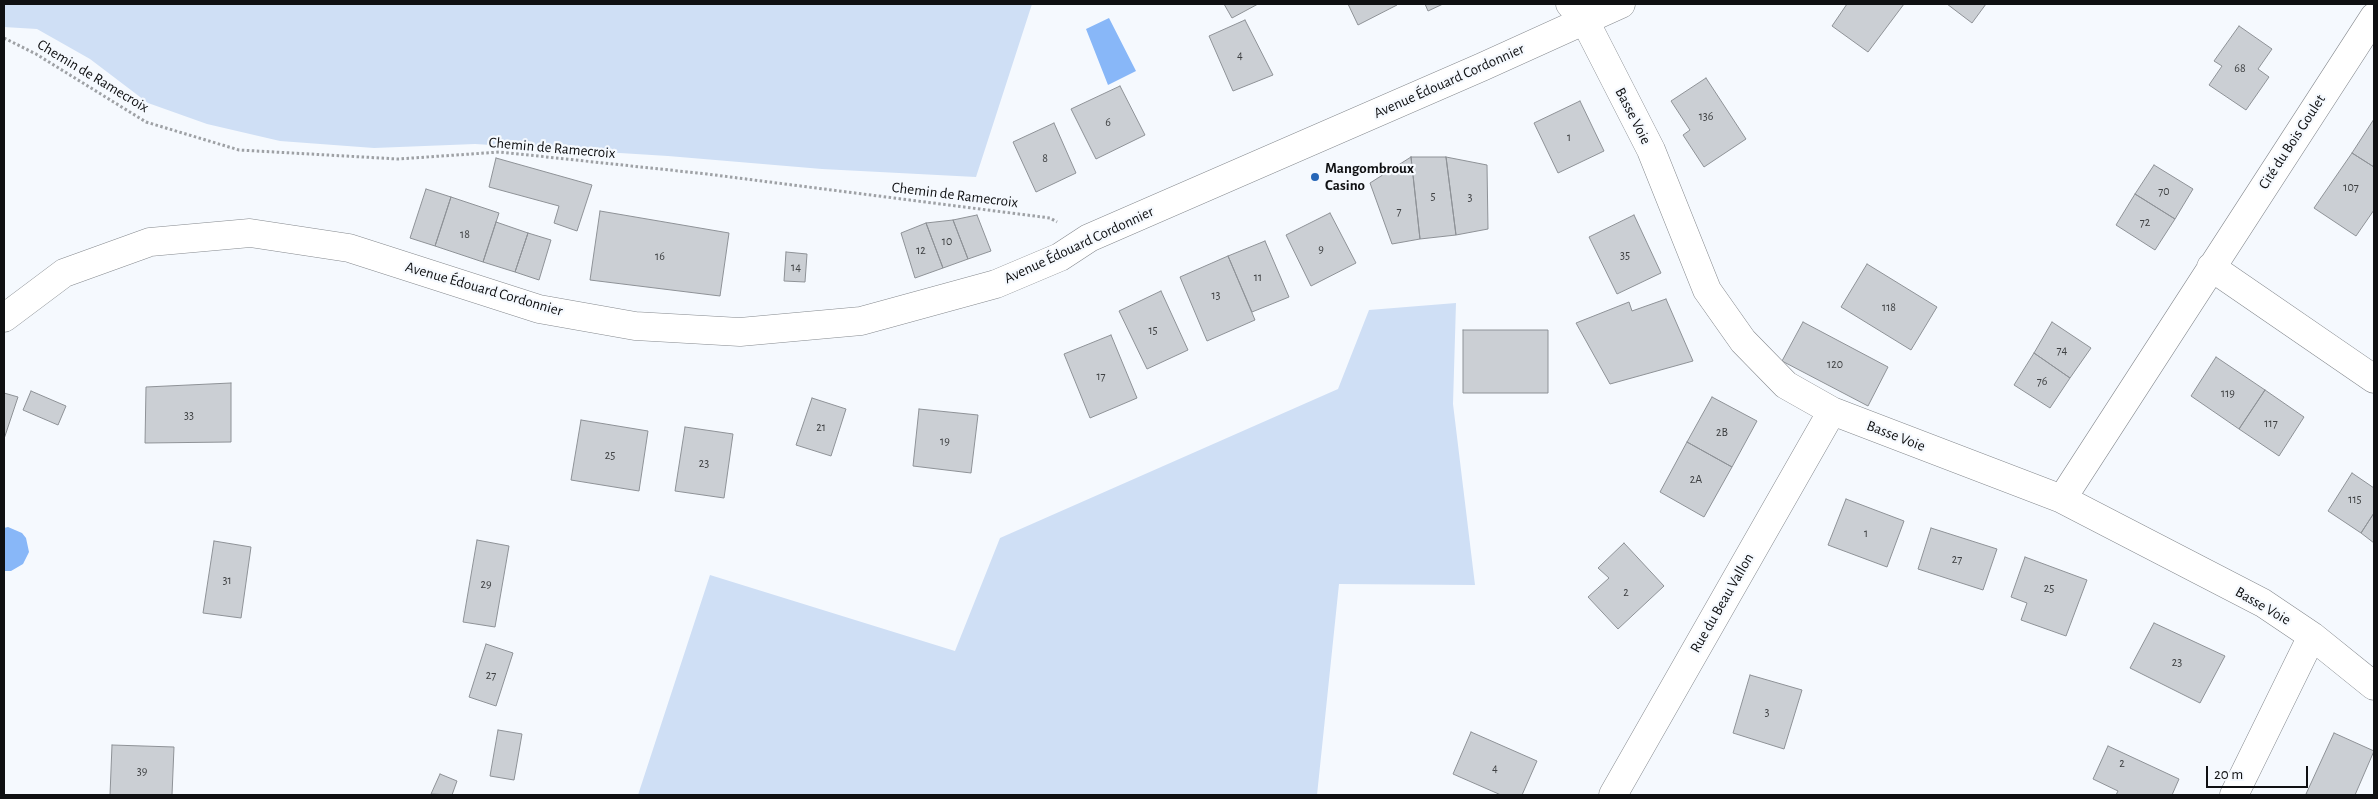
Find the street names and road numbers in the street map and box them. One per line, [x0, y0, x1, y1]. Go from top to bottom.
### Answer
street label: Chemin de Ramecroix [34, 36, 152, 116]
street label: Avenue Édouard Cordonnier [1371, 40, 1527, 122]
street label: Basse Voie [1611, 85, 1655, 147]
street label: Cité du Bois Goulet [2255, 91, 2329, 193]
street label: Chemin de Ramecroix [488, 133, 616, 163]
street label: Chemin de Ramecroix [891, 178, 1019, 212]
street label: Avenue Édouard Cordonnier [1001, 202, 1157, 288]
street label: Avenue Édouard Cordonnier [403, 258, 565, 320]
street label: Basse Voie [1864, 417, 1928, 455]
street label: Rue du Beau Vallon [1686, 550, 1758, 656]
street label: Basse Voie [2232, 583, 2294, 629]

